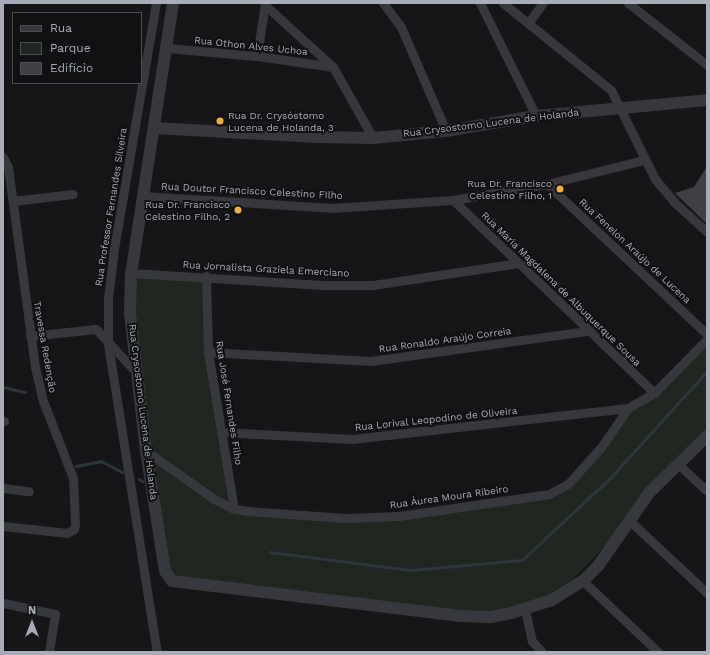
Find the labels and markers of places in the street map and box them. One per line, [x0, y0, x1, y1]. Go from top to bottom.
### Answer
place label: Rua Dr. Crysóstomo Lucena de Holanda, 3 [228, 109, 334, 132]
marker: Rua Dr. Crysóstomo Lucena de Holanda, 3 [215, 116, 225, 126]
place label: Rua Dr. Francisco Celestino Filho, 1 [467, 177, 552, 200]
marker: Rua Dr. Francisco Celestino Filho, 1 [555, 184, 565, 194]
place label: Rua Dr. Francisco Celestino Filho, 2 [145, 198, 230, 222]
marker: Rua Dr. Francisco Celestino Filho, 2 [233, 205, 243, 215]

